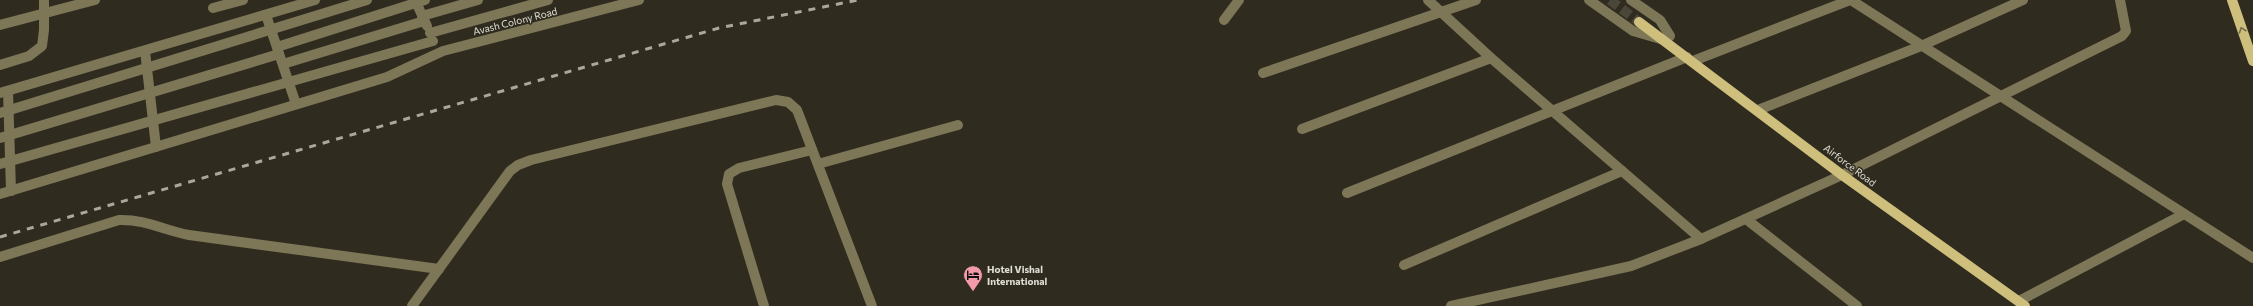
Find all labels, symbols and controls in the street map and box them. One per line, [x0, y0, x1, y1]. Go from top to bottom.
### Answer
street label: Avash Colony Road [472, 5, 559, 37]
one-way arrow [2239, 27, 2247, 34]
street label: Airforce Road [1821, 141, 1879, 189]
place label: Hotel Vishal International [987, 263, 1048, 287]
hotel icon: Hotel Vishal International [962, 264, 984, 292]

